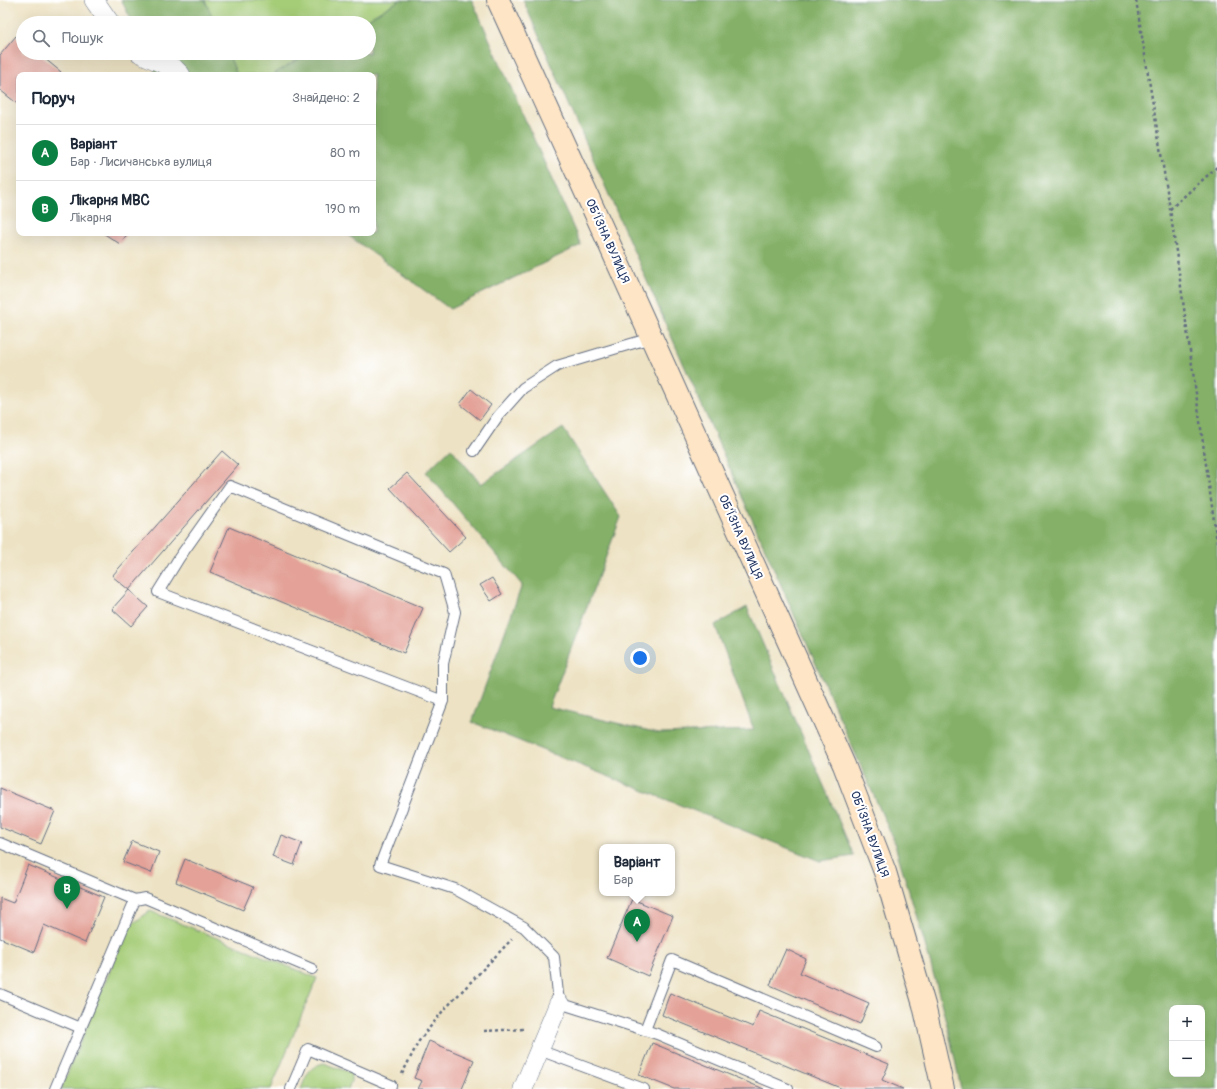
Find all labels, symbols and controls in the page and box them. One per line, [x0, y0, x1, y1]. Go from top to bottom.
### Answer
search box [16, 16, 376, 60]
icon: search [30, 27, 52, 49]
text: Пошук [62, 29, 104, 48]
text: Поруч [32, 88, 75, 109]
text: Знайдено: 2 [292, 90, 360, 106]
text: Варіант [70, 135, 117, 154]
text: A [41, 145, 49, 161]
text: 80 m [330, 145, 360, 161]
text: Бар · Лисичанська вулиця [70, 154, 212, 170]
text: Лікарня МВС [70, 191, 150, 210]
street label: ОБ’ЇЗНА ВУЛИЦЯ [582, 196, 634, 286]
text: B [41, 201, 49, 217]
text: 190 m [325, 201, 360, 217]
text: Лікарня [70, 210, 112, 226]
street label: ОБ’ЇЗНА ВУЛИЦЯ [715, 492, 767, 582]
your location [630, 648, 650, 668]
street label: ОБ’ЇЗНА ВУЛИЦЯ [847, 789, 893, 879]
popup [599, 844, 675, 896]
text: Варіант [613, 853, 661, 872]
text: Бар [613, 872, 633, 888]
pin: B [54, 876, 80, 909]
pin: A [624, 909, 650, 942]
map controls [1169, 1005, 1205, 1077]
button: + [1169, 1005, 1205, 1041]
button: − [1169, 1041, 1205, 1077]

